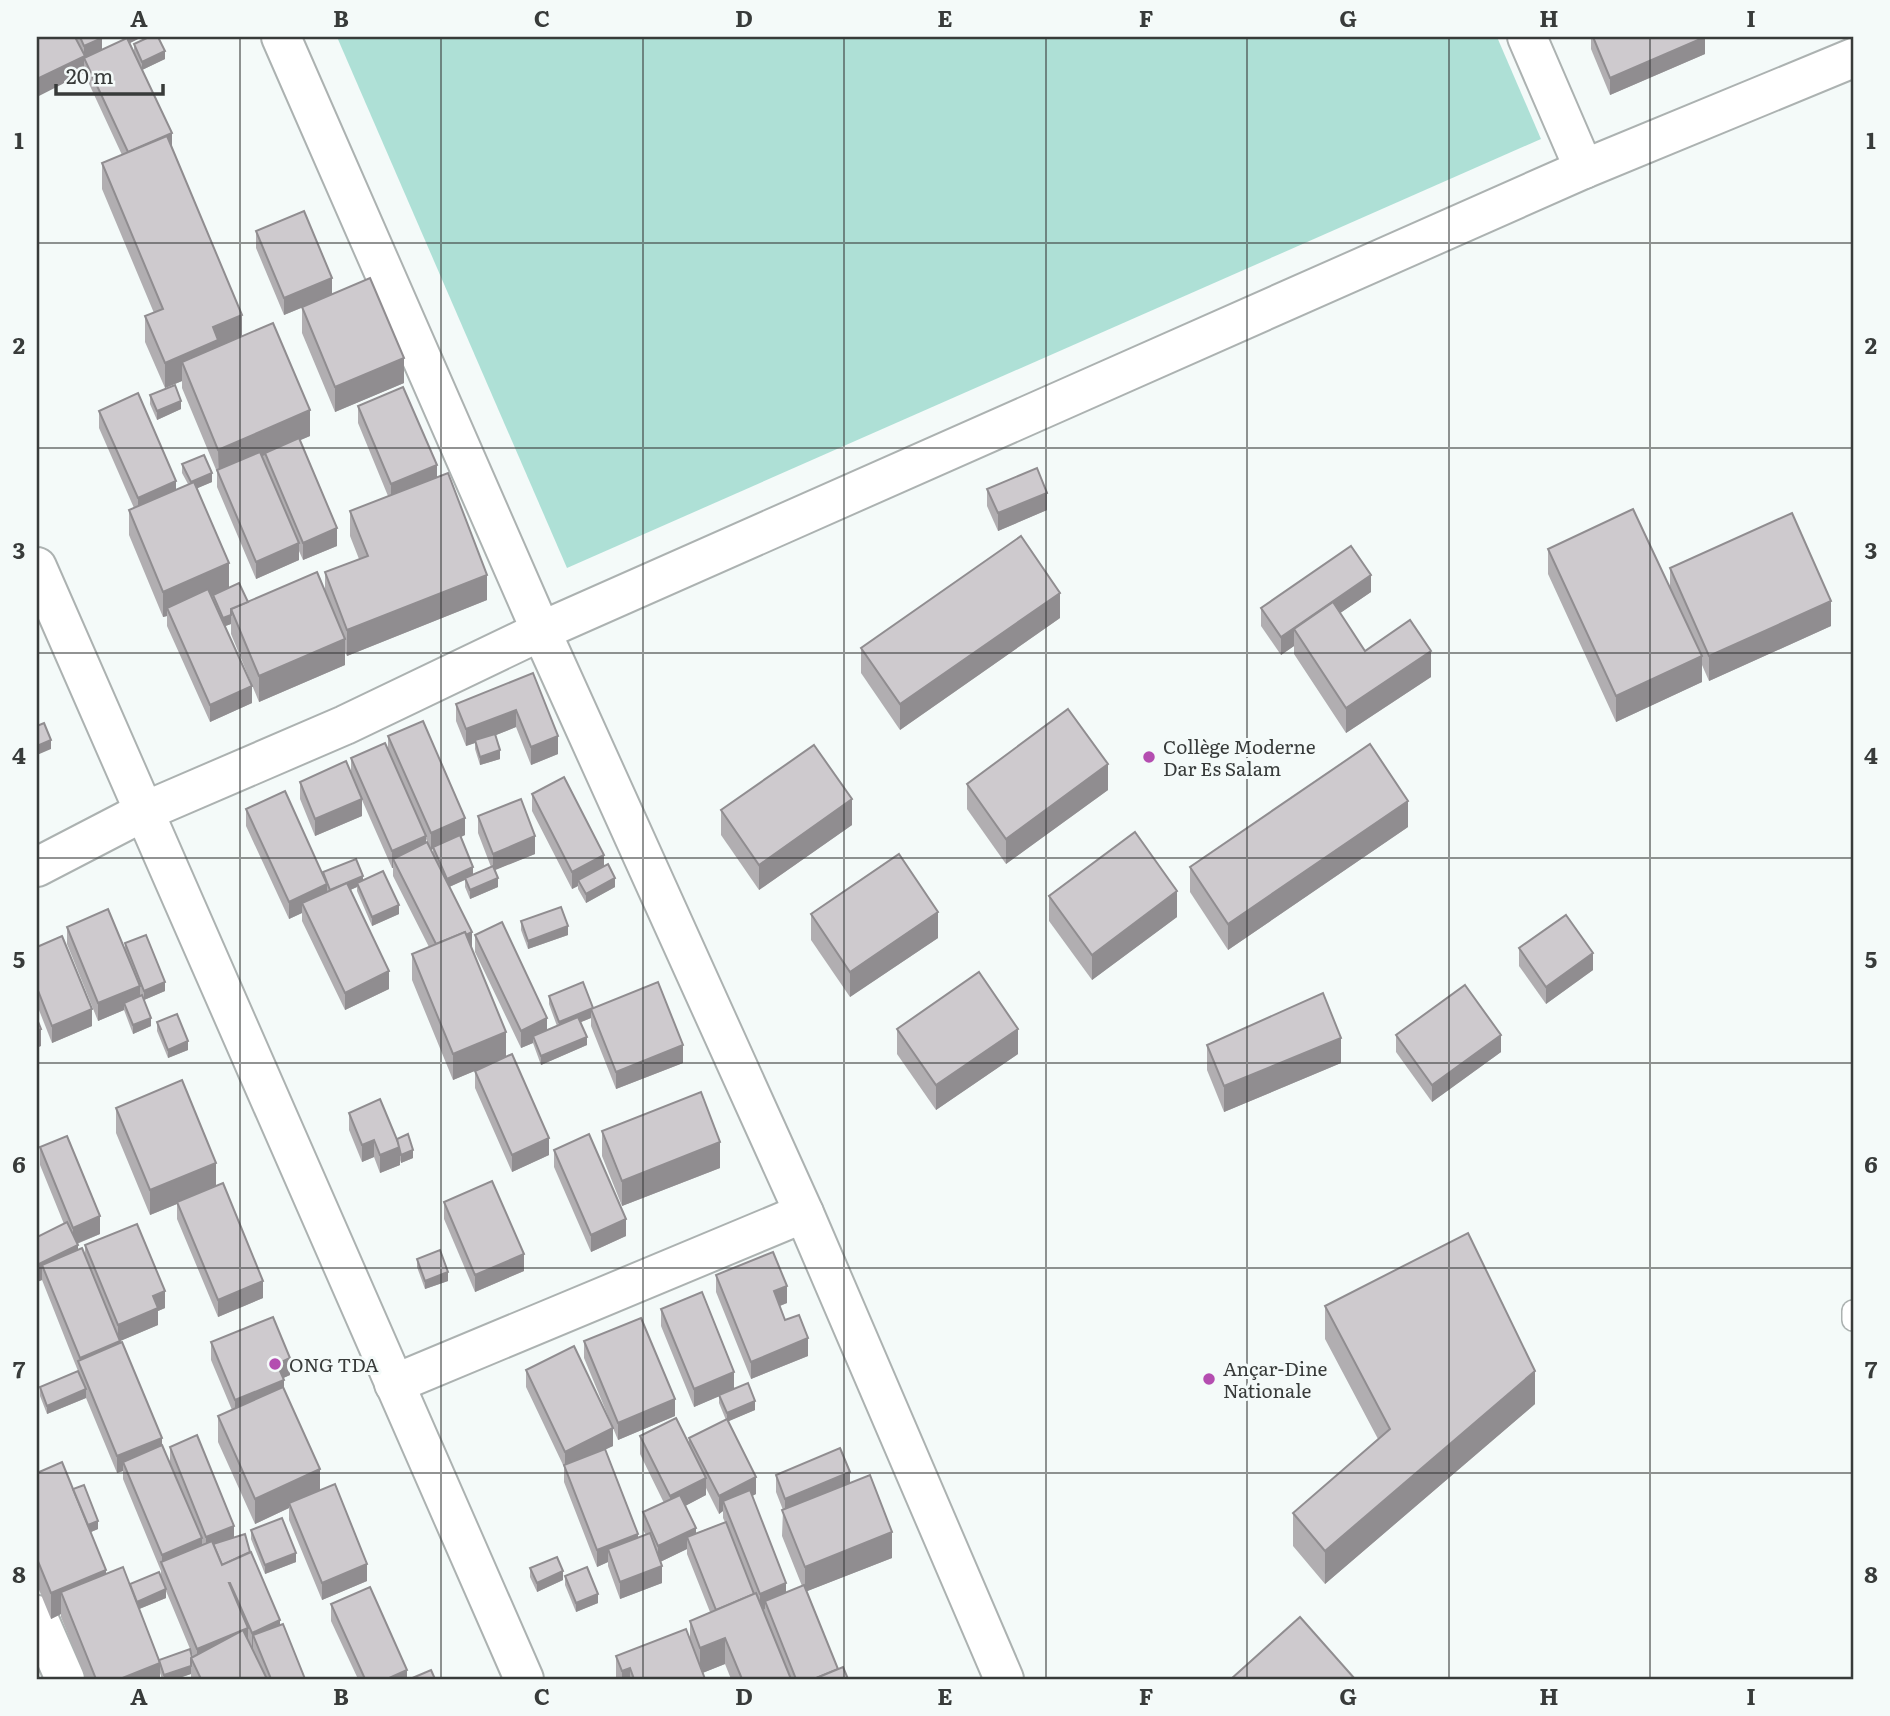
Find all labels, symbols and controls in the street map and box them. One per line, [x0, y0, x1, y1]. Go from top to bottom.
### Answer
text: A [130, 0, 148, 34]
text: B [333, 0, 349, 34]
text: C [534, 0, 550, 34]
text: D [735, 0, 753, 34]
text: E [937, 0, 953, 34]
text: F [1139, 0, 1154, 34]
text: G [1339, 0, 1357, 34]
text: H [1539, 0, 1559, 34]
text: I [1746, 0, 1756, 34]
scale bar [56, 52, 163, 96]
text: 20 m [66, 59, 113, 90]
text: 1 [14, 122, 24, 156]
text: 1 [1866, 122, 1876, 156]
text: 2 [13, 327, 25, 361]
text: 2 [1865, 327, 1877, 361]
text: 3 [13, 532, 25, 566]
text: 3 [1865, 532, 1877, 566]
place label: Collège Moderne Dar Es Salam [1163, 732, 1316, 782]
text: 4 [12, 737, 26, 771]
text: 4 [1864, 737, 1878, 771]
marker: Collège Moderne Dar Es Salam [1141, 749, 1157, 765]
text: 5 [13, 941, 25, 975]
text: 5 [1865, 941, 1877, 975]
text: 6 [12, 1146, 26, 1180]
text: 6 [1864, 1146, 1878, 1180]
place label: ONG TDA [289, 1350, 379, 1378]
text: 7 [13, 1351, 26, 1385]
text: 7 [1865, 1351, 1878, 1385]
place label: Ançar-Dine Nationale [1223, 1354, 1328, 1404]
marker: ONG TDA [267, 1356, 283, 1372]
marker: Ançar-Dine Nationale [1201, 1371, 1217, 1387]
text: 8 [12, 1556, 26, 1590]
text: 8 [1864, 1556, 1878, 1590]
text: A [130, 1678, 148, 1712]
text: B [333, 1678, 349, 1712]
text: C [534, 1678, 550, 1712]
text: D [735, 1678, 753, 1712]
text: E [937, 1678, 953, 1712]
text: F [1139, 1678, 1154, 1712]
text: G [1339, 1678, 1357, 1712]
text: H [1539, 1678, 1559, 1712]
text: I [1746, 1678, 1756, 1712]

